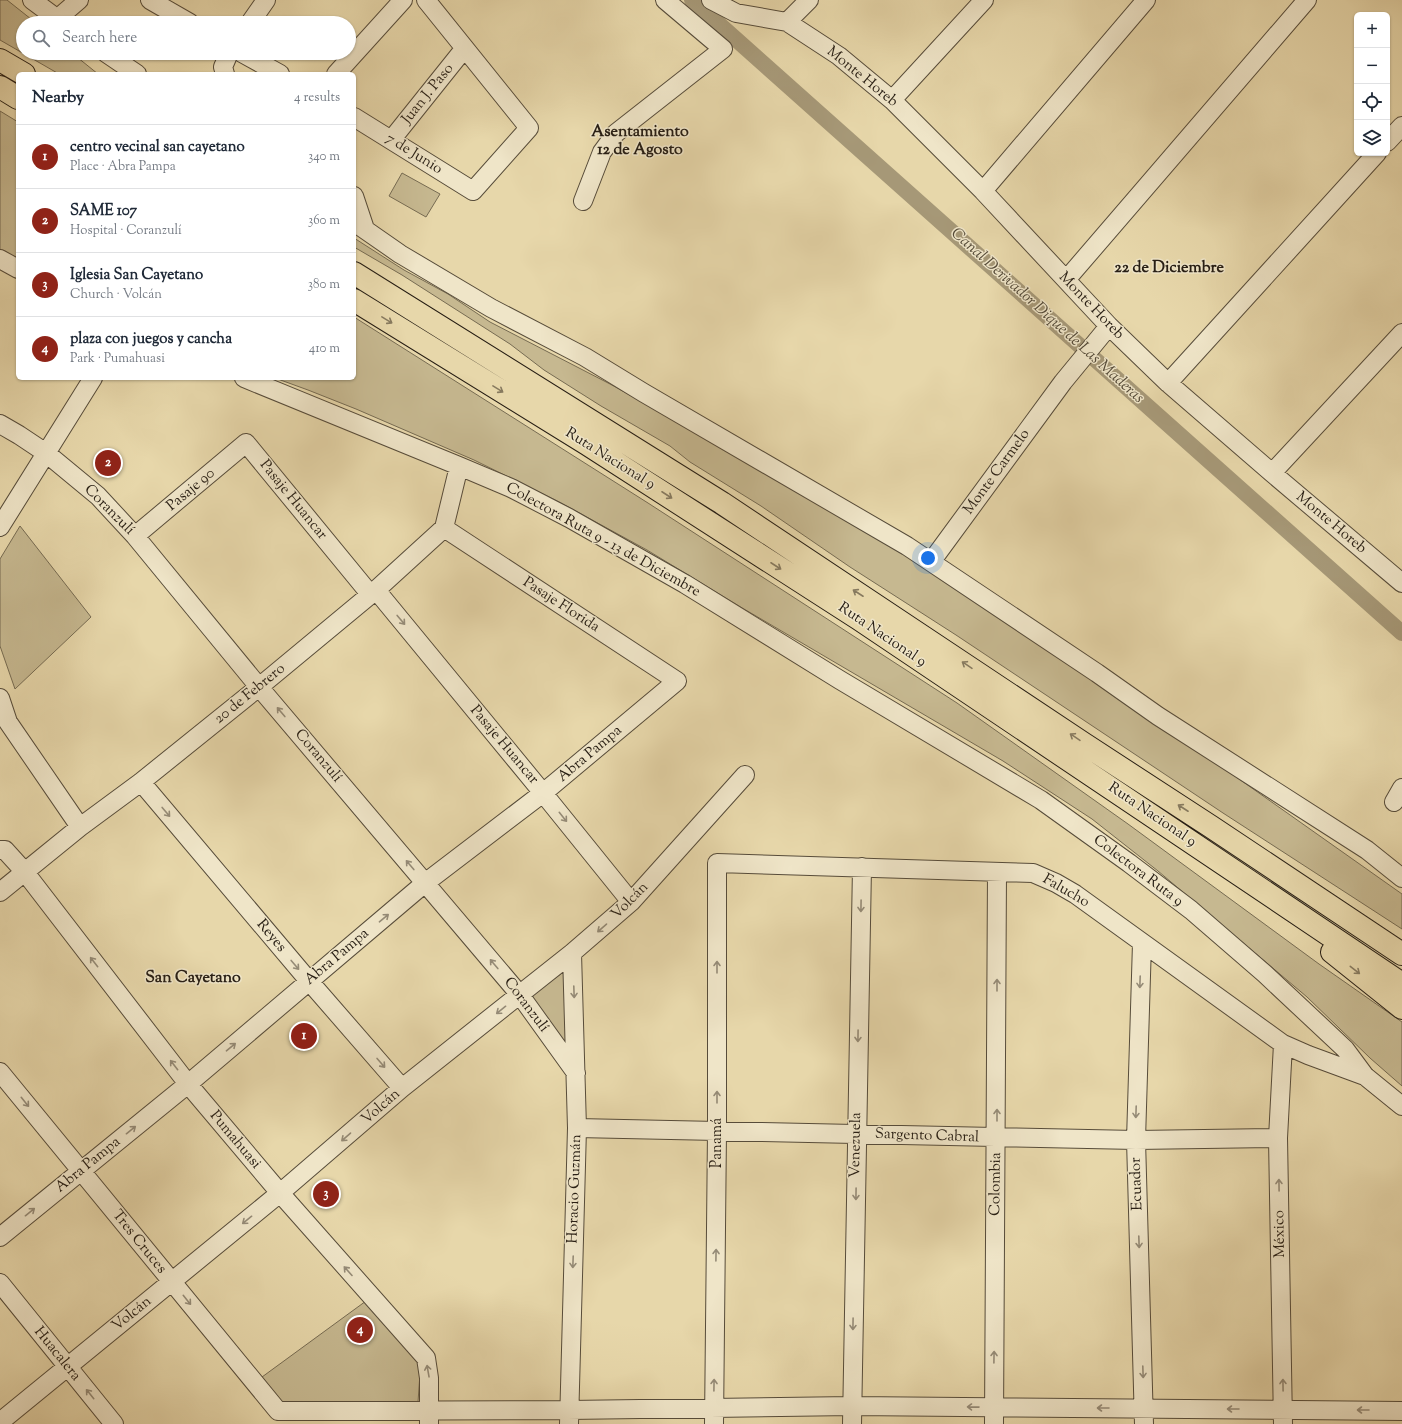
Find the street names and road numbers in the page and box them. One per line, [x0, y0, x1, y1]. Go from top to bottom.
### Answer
street label: Monte Horeb [822, 42, 902, 112]
street label: Juan J. Paso [396, 59, 459, 130]
street label: 7 de Junio [382, 128, 446, 180]
street label: Monte Horeb [1053, 268, 1129, 344]
street label: Ruta Nacional 9 [561, 423, 659, 495]
street label: Monte Carmelo [959, 425, 1035, 519]
street label: Pasaje Huancar [254, 456, 332, 545]
street label: Pasaje 90 [162, 463, 220, 516]
street label: Colectora Ruta 9 - 13 de Diciembre [502, 478, 704, 602]
street label: Coranzulí [79, 480, 139, 540]
street label: Monte Horeb [1291, 487, 1371, 559]
street label: Pasaje Florida [518, 572, 604, 638]
street label: Ruta Nacional 9 [834, 598, 930, 672]
street label: 20 de Febrero [210, 659, 290, 729]
street label: Pasaje Huancar [465, 701, 544, 789]
street label: Abra Pampa [553, 721, 627, 787]
street label: Coranzulí [289, 725, 347, 787]
street label: Ruta Nacional 9 [1104, 778, 1200, 852]
street label: Colectora Ruta 9 [1089, 830, 1187, 912]
street label: Falucho [1039, 869, 1093, 913]
street label: Volcán [607, 877, 654, 924]
street label: Reyes [251, 915, 291, 957]
street label: Abra Pampa [300, 924, 374, 990]
street label: Coranzulí [498, 973, 554, 1037]
street label: Volcán [357, 1084, 405, 1130]
street label: Pumahuasi [204, 1106, 266, 1174]
street label: Venezuela [845, 1112, 867, 1178]
street label: Panamá [707, 1118, 728, 1168]
street label: Sargento Cabral [875, 1124, 979, 1148]
street label: Abra Pampa [51, 1132, 125, 1198]
street label: Horacio Guzmán [563, 1134, 587, 1244]
street label: Colombia [985, 1152, 1007, 1216]
street label: Ecuador [1126, 1157, 1148, 1211]
street label: Tres Cruces [107, 1206, 171, 1279]
street label: México [1269, 1210, 1291, 1258]
street label: Volcán [108, 1291, 156, 1336]
street label: Huacalera [29, 1322, 85, 1386]

